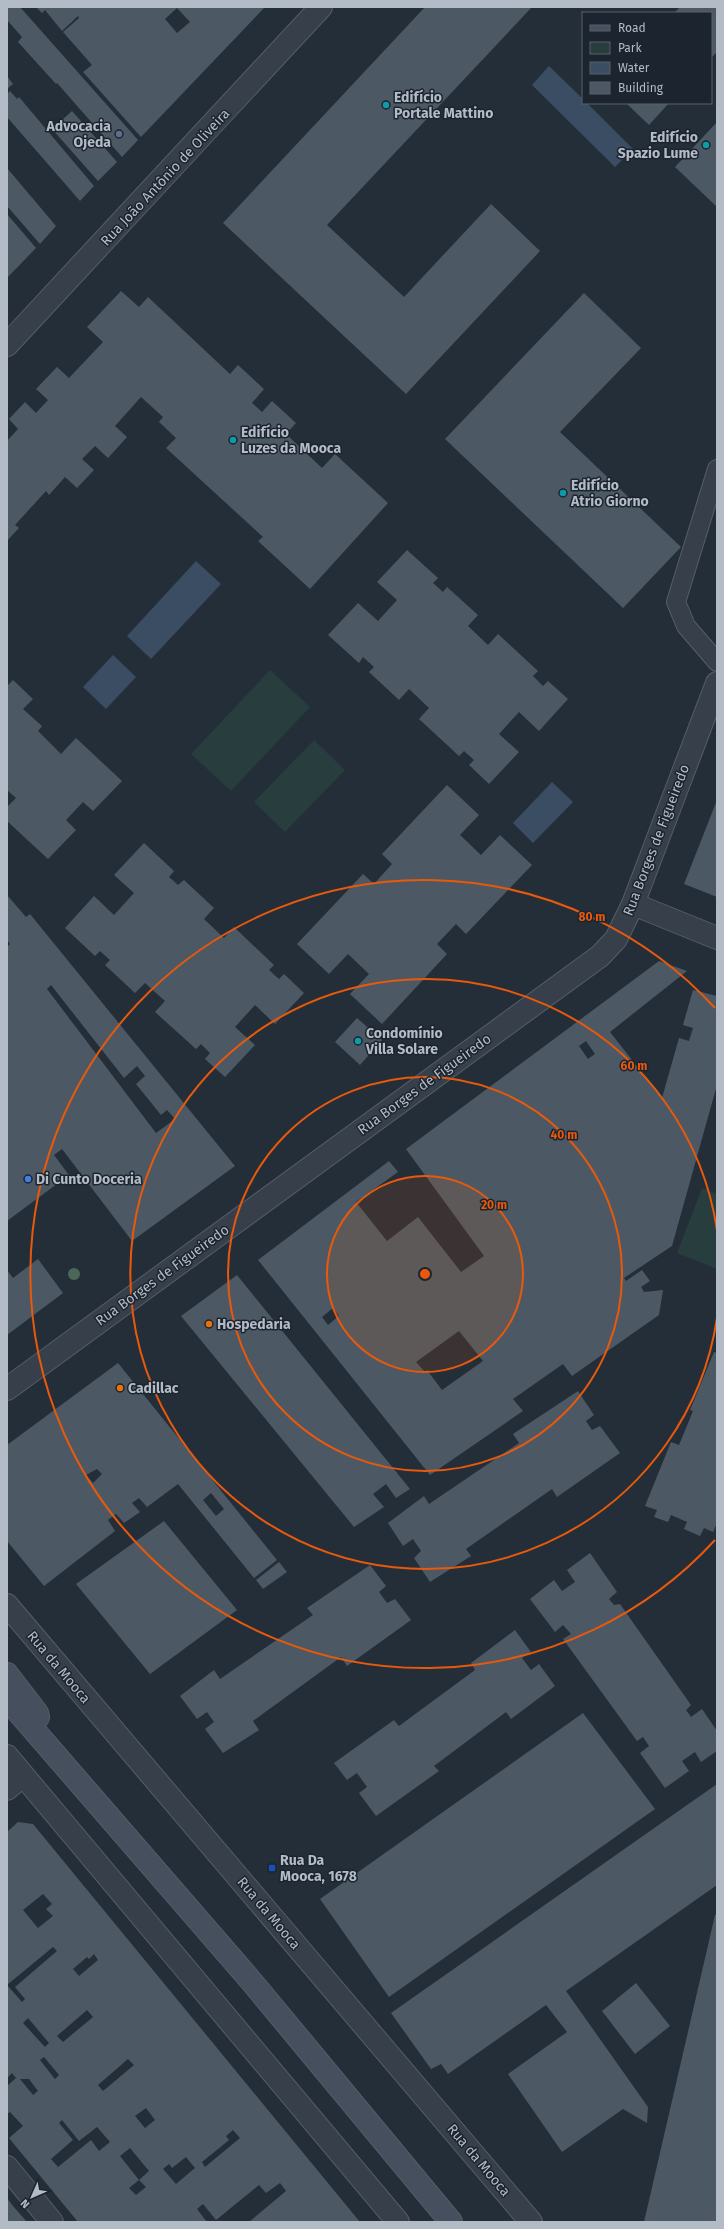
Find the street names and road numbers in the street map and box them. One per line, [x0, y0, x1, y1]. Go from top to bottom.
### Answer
street label: Rua João Antônio de Oliveira [97, 105, 233, 249]
street label: Rua Borges de Figueiredo [620, 762, 693, 918]
street label: Rua Borges de Figueiredo [354, 1030, 494, 1139]
street label: Rua Borges de Figueiredo [92, 1221, 232, 1330]
street label: Rua da Mooca [23, 1628, 94, 1707]
street label: Rua da Mooca [233, 1874, 304, 1953]
street label: Rua da Mooca [443, 2121, 514, 2200]

